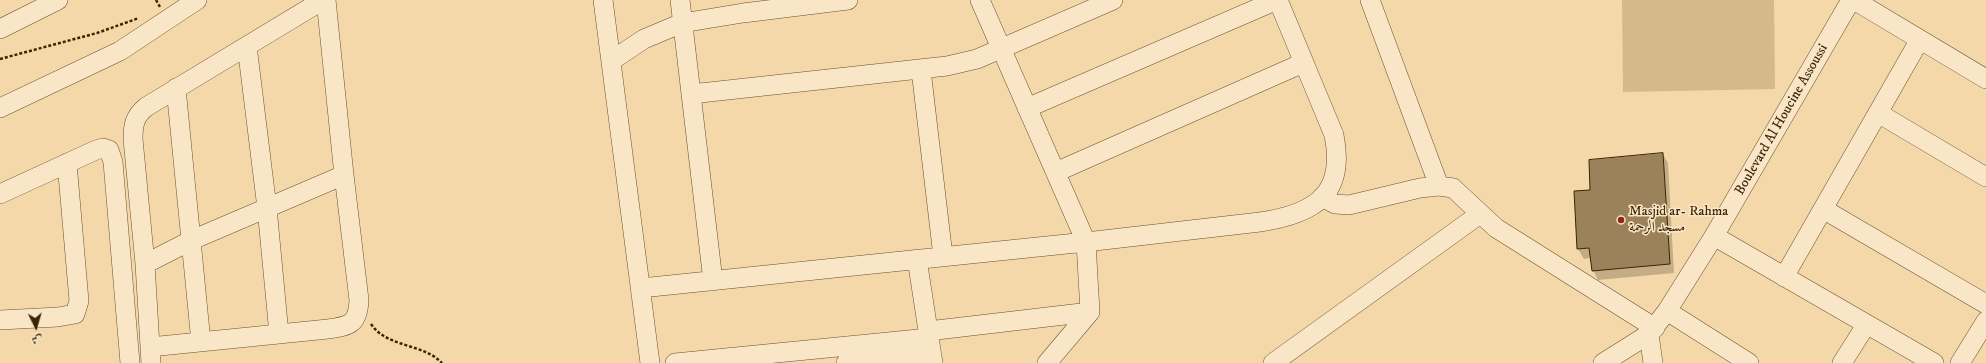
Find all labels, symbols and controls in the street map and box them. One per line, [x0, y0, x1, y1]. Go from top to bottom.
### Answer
street label: Boulevard Al Houcine Assoussi [1732, 42, 1832, 198]
place label: Masjid ar- Rahma مسجد الرحمة [1629, 204, 1728, 236]
marker: Masjid ar- Rahma مسجد الرحمة [1616, 215, 1626, 225]
north arrow [16, 307, 56, 347]
text: ش [31, 332, 43, 346]

